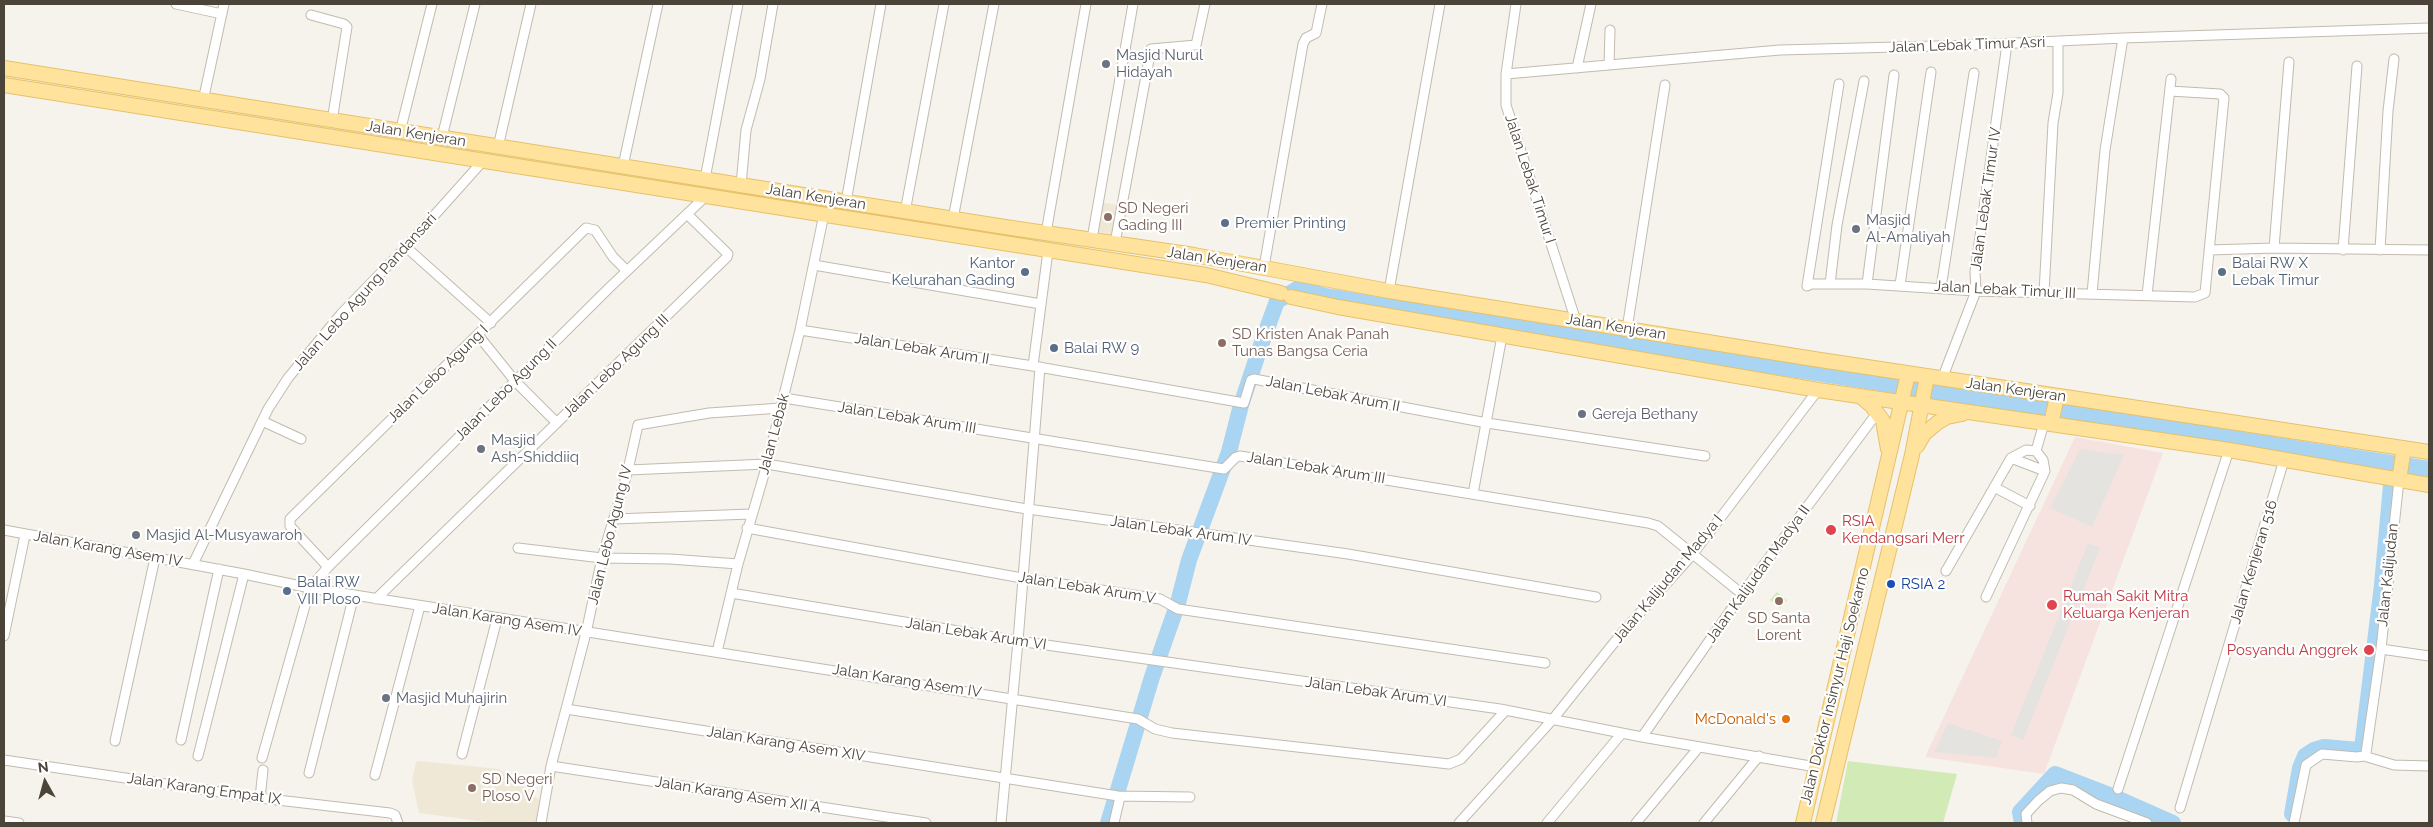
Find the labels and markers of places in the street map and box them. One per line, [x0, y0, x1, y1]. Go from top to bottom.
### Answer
place label: Masjid Nurul Hidayah [1116, 46, 1203, 81]
marker: Masjid Nurul Hidayah [1100, 58, 1112, 70]
place label: SD Negeri Gading III [1118, 199, 1189, 234]
marker: SD Negeri Gading III [1102, 211, 1114, 223]
place label: Masjid Al-Amaliyah [1866, 211, 1951, 246]
place label: Premier Printing [1235, 214, 1346, 232]
marker: Premier Printing [1219, 217, 1231, 229]
marker: Masjid Al-Amaliyah [1850, 223, 1862, 235]
place label: Kantor Kelurahan Gading [892, 254, 1015, 289]
place label: Balai RW X Lebak Timur [2232, 254, 2319, 289]
marker: Kantor Kelurahan Gading [1019, 266, 1031, 278]
marker: Balai RW X Lebak Timur [2216, 266, 2228, 278]
place label: SD Kristen Anak Panah Tunas Bangsa Ceria [1232, 325, 1389, 360]
marker: SD Kristen Anak Panah Tunas Bangsa Ceria [1216, 337, 1228, 349]
place label: Balai RW 9 [1064, 339, 1139, 357]
marker: Balai RW 9 [1048, 342, 1060, 354]
place label: Gereja Bethany [1592, 405, 1698, 423]
marker: Gereja Bethany [1576, 408, 1588, 420]
place label: Masjid Ash-Shiddiiq [491, 431, 579, 466]
marker: Masjid Ash-Shiddiiq [475, 443, 487, 455]
place label: RSIA Kendangsari Merr [1842, 512, 1964, 547]
marker: RSIA Kendangsari Merr [1824, 523, 1838, 537]
place label: Masjid Al-Musyawaroh [146, 526, 302, 544]
marker: Masjid Al-Musyawaroh [130, 529, 142, 541]
place label: Balai RW VIII Ploso [297, 573, 361, 608]
place label: RSIA 2 [1901, 575, 1945, 593]
marker: RSIA 2 [1885, 578, 1897, 590]
marker: Balai RW VIII Ploso [281, 585, 293, 597]
place label: Rumah Sakit Mitra Keluarga Kenjeran [2063, 587, 2190, 622]
marker: SD Santa Lorent [1773, 595, 1785, 607]
marker: Rumah Sakit Mitra Keluarga Kenjeran [2045, 598, 2059, 612]
place label: SD Santa Lorent [1748, 609, 1810, 644]
place label: Posyandu Anggrek [2227, 641, 2358, 659]
marker: Posyandu Anggrek [2362, 643, 2376, 657]
place label: Masjid Muhajirin [396, 689, 507, 707]
marker: Masjid Muhajirin [380, 692, 392, 704]
place label: McDonald's [1695, 710, 1776, 728]
marker: McDonald's [1780, 713, 1792, 725]
place label: SD Negeri Ploso V [482, 770, 553, 805]
marker: SD Negeri Ploso V [466, 782, 478, 794]

